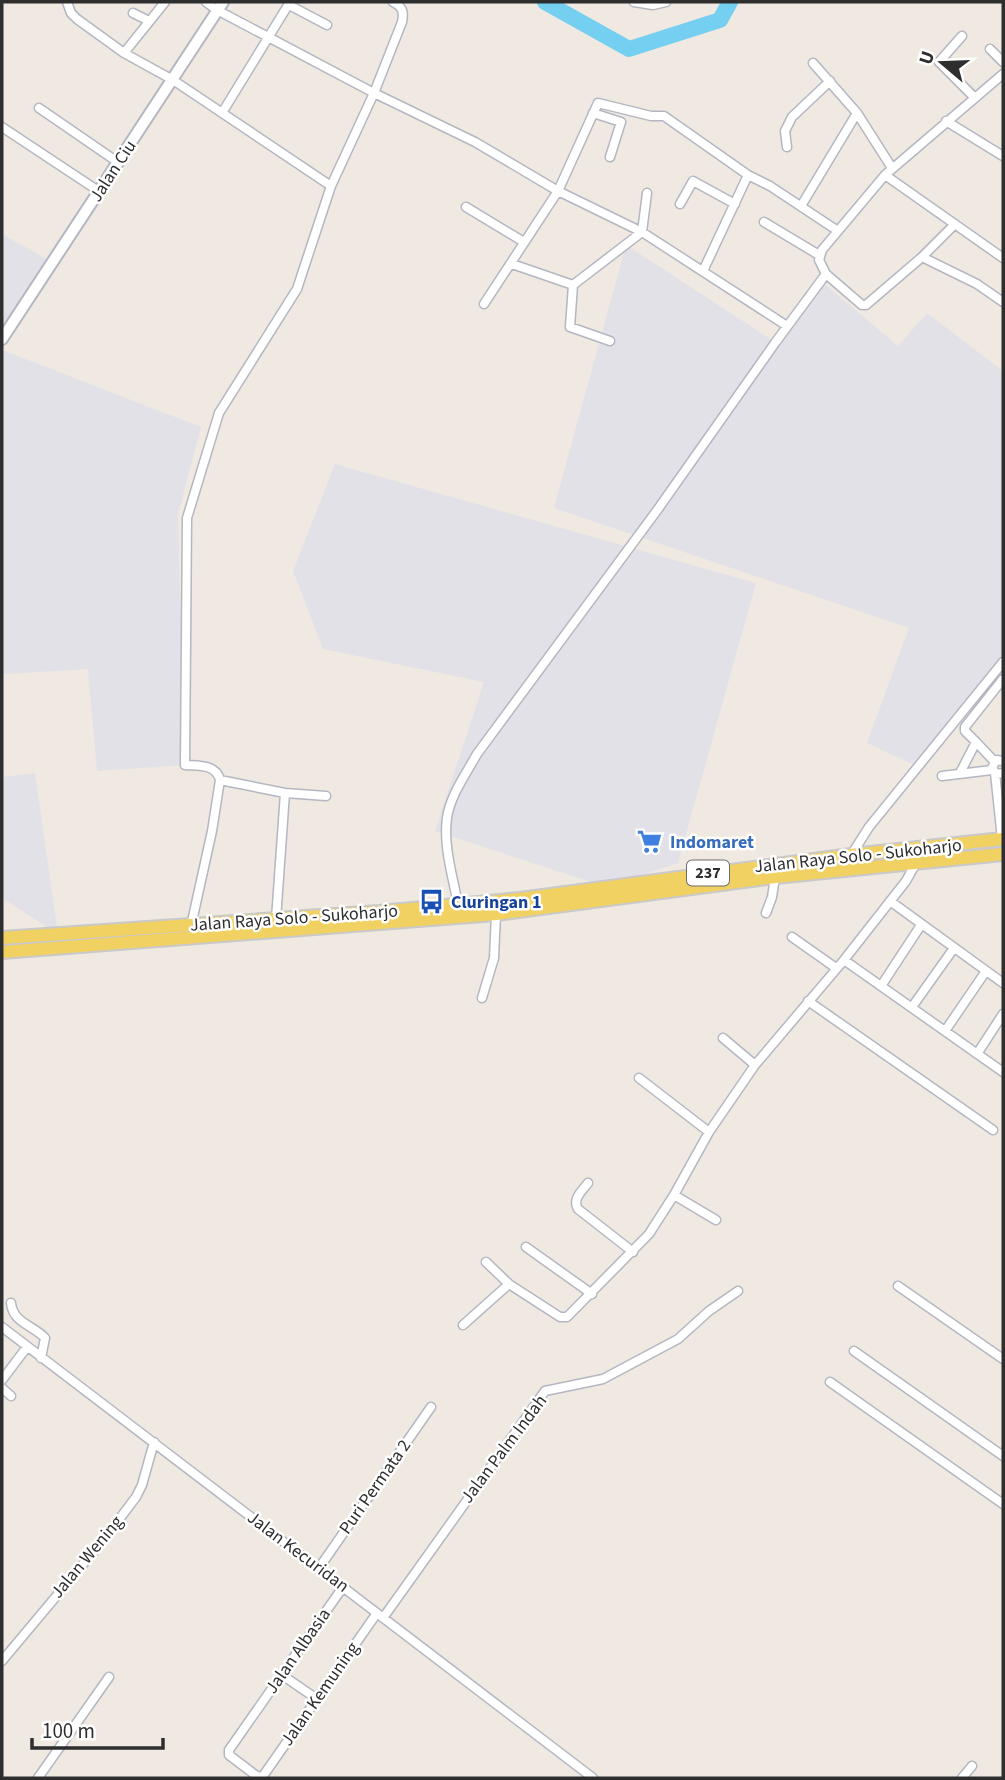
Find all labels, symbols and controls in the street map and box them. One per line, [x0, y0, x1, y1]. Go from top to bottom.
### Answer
north arrow [907, 28, 977, 98]
text: U [913, 48, 942, 68]
street label: Jalan Ciu [84, 135, 142, 207]
supermarket icon: Indomaret [636, 828, 664, 856]
place label: Indomaret [670, 830, 754, 855]
street label: Jalan Raya Solo - Sukoharjo [753, 833, 963, 879]
road number: 237 [687, 860, 729, 886]
bus stop icon: Cluringan 1 [417, 888, 445, 916]
place label: Cluringan 1 [451, 890, 541, 915]
street label: Jalan Raya Solo - Sukoharjo [189, 898, 399, 938]
street label: Jalan Palm Indah [455, 1390, 553, 1508]
street label: Puri Permata 2 [333, 1435, 417, 1539]
street label: Jalan Kecuridan [242, 1505, 354, 1599]
street label: Jalan Wening [45, 1510, 129, 1604]
street label: Jalan Albasia [259, 1603, 337, 1699]
street label: Jalan Kemuning [275, 1637, 365, 1751]
scale bar [32, 1706, 163, 1750]
text: 100 m [42, 1716, 95, 1746]

